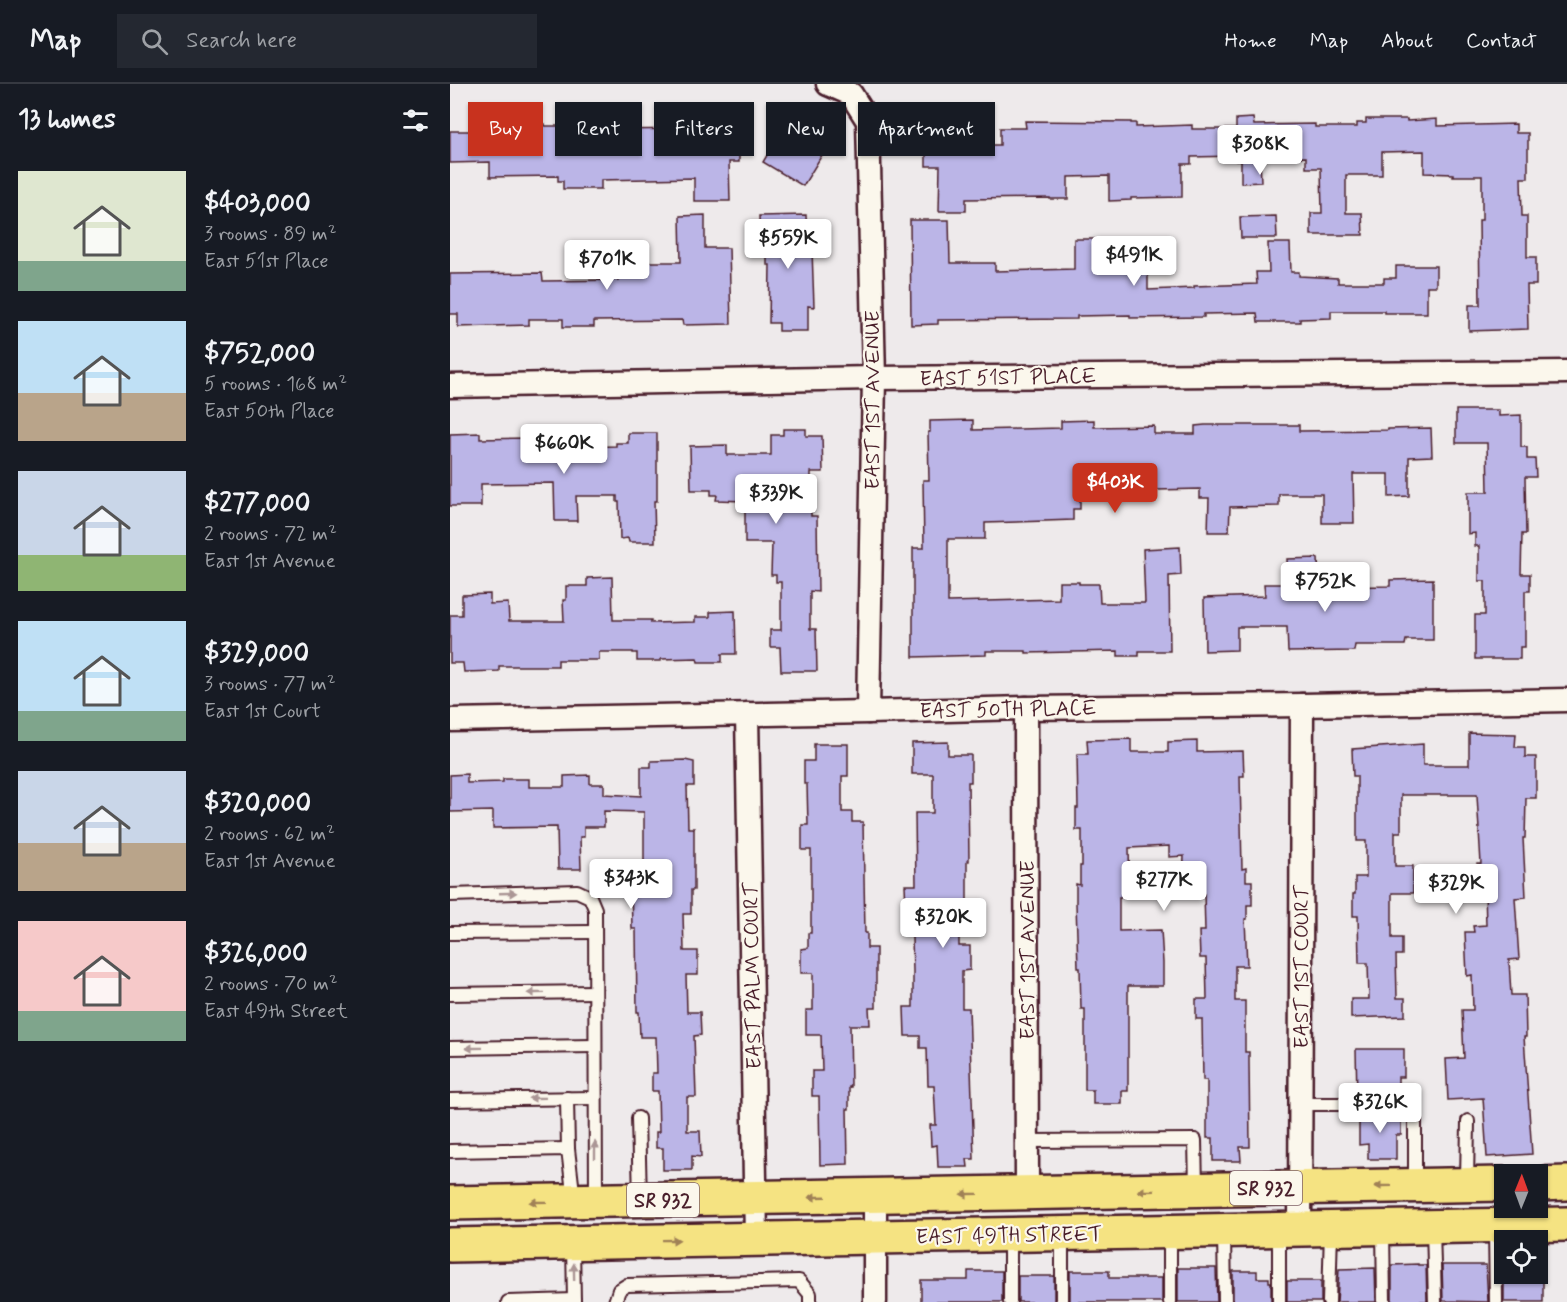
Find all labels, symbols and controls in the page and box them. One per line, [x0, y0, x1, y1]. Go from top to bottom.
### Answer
search box [117, 14, 537, 68]
text: Map [30, 23, 81, 60]
icon: search [138, 25, 171, 58]
text: Search here [186, 27, 297, 55]
text: Home [1225, 27, 1277, 55]
text: Map [1310, 27, 1348, 55]
text: About [1381, 27, 1433, 55]
text: Contact [1466, 27, 1537, 55]
chip: Buy [468, 102, 543, 156]
chip: Rent [555, 102, 642, 156]
chip: Filters [654, 102, 754, 156]
chip: New [766, 102, 846, 156]
chip: Apartment [858, 102, 995, 156]
text: 13 homes [18, 103, 116, 137]
icon: filters [399, 104, 432, 137]
pin: $308K [1218, 125, 1302, 176]
text: $308K [1231, 131, 1289, 158]
text: $403,000 [204, 187, 311, 221]
icon: home [66, 195, 138, 267]
pin: $559K [746, 219, 830, 270]
text: 3 rooms · 89 m² [204, 221, 337, 248]
text: $559K [758, 225, 818, 252]
pin: $491K [1092, 236, 1176, 287]
pin: $701K [565, 240, 649, 291]
text: $491K [1105, 242, 1163, 269]
text: $701K [578, 246, 636, 273]
text: East 51st Place [204, 248, 329, 275]
street label: EAST 1ST AVENUE [859, 310, 887, 490]
text: $752,000 [204, 337, 315, 371]
icon: home [66, 345, 138, 417]
street label: EAST 51ST PLACE [919, 362, 1097, 394]
text: 5 rooms · 168 m² [204, 371, 347, 398]
text: East 50th Place [204, 398, 334, 425]
pin: $660K [522, 424, 606, 475]
text: $660K [534, 430, 594, 457]
pin: $403K [1073, 463, 1157, 514]
text: $403K [1086, 469, 1144, 496]
pin: $339K [734, 474, 818, 525]
text: $339K [749, 480, 803, 507]
text: $277,000 [204, 487, 310, 521]
icon: home [66, 495, 138, 567]
text: 2 rooms · 72 m² [204, 521, 337, 548]
text: East 1st Avenue [204, 548, 336, 575]
pin: $752K [1283, 562, 1367, 613]
text: $752K [1295, 568, 1355, 595]
text: $329,000 [204, 637, 309, 671]
icon: home [66, 645, 138, 717]
text: 3 rooms · 77 m² [204, 671, 336, 698]
street label: EAST 50TH PLACE [919, 694, 1097, 726]
text: East 1st Court [204, 698, 321, 725]
text: $320,000 [204, 787, 311, 821]
icon: home [66, 795, 138, 867]
text: 2 rooms · 62 m² [204, 821, 335, 848]
text: East 1st Avenue [204, 848, 336, 875]
pin: $343K [589, 859, 673, 910]
street label: EAST 1ST AVENUE [1014, 860, 1042, 1040]
pin: $277K [1122, 861, 1206, 912]
pin: $329K [1414, 864, 1498, 915]
text: $343K [603, 865, 659, 892]
text: $277K [1136, 867, 1192, 894]
text: $329K [1428, 870, 1484, 897]
street label: EAST PALM COURT [737, 882, 769, 1070]
street label: EAST 1ST COURT [1288, 885, 1316, 1049]
one-way arrow [499, 888, 518, 898]
pin: $320K [901, 898, 985, 949]
text: $320K [914, 904, 972, 931]
text: $326,000 [204, 937, 308, 971]
icon: home [66, 945, 138, 1017]
text: 2 rooms · 70 m² [204, 971, 338, 998]
one-way arrow [527, 988, 546, 998]
text: East 49th Street [204, 998, 348, 1025]
one-way arrow [464, 1043, 483, 1053]
pin: $326K [1338, 1083, 1422, 1134]
text: $326K [1353, 1089, 1407, 1116]
one-way arrow [527, 1094, 546, 1103]
one-way arrow [590, 1140, 600, 1159]
north arrow [1494, 1164, 1548, 1218]
map controls [1494, 1164, 1548, 1284]
road number: SR 932 [1230, 1171, 1302, 1205]
one-way arrow [1374, 1181, 1393, 1191]
road number: SR 932 [627, 1183, 699, 1217]
one-way arrow [1137, 1186, 1156, 1195]
one-way arrow [959, 1189, 978, 1199]
one-way arrow [807, 1192, 826, 1202]
one-way arrow [528, 1197, 547, 1207]
street label: EAST 49TH STREET [916, 1220, 1102, 1252]
button: locate [1494, 1230, 1548, 1284]
one-way arrow [662, 1236, 681, 1245]
one-way arrow [569, 1263, 579, 1282]

